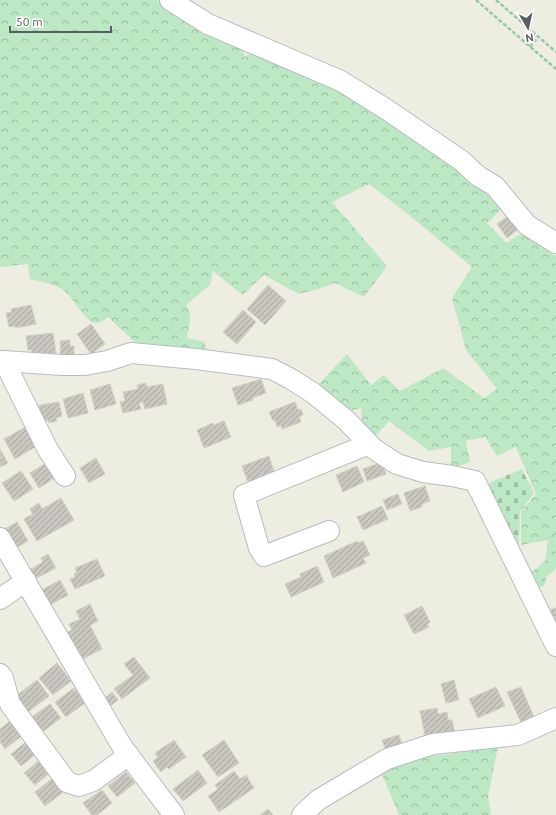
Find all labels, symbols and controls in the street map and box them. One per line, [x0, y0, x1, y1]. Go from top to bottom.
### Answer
scale bar [10, 8, 111, 34]
north arrow [508, 8, 548, 48]
text: 50 m [16, 15, 43, 28]
text: N [525, 31, 535, 44]

